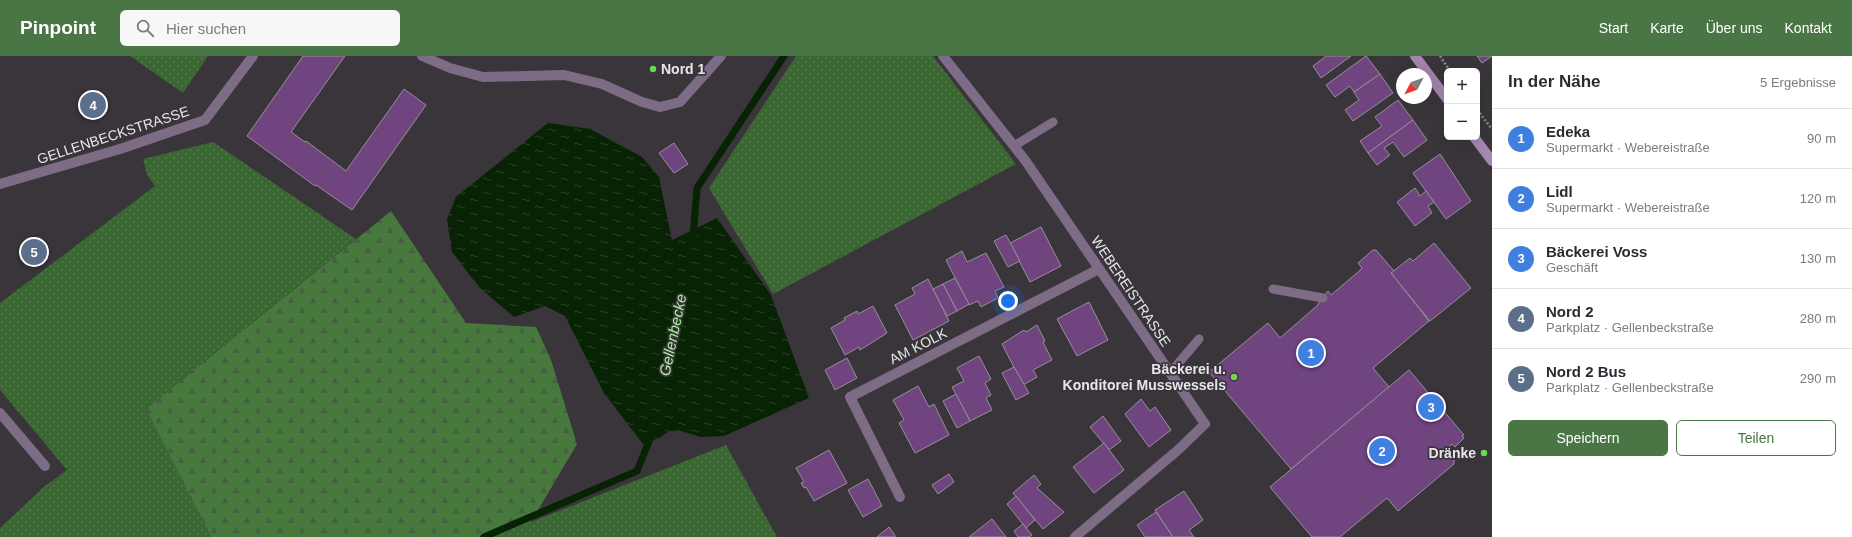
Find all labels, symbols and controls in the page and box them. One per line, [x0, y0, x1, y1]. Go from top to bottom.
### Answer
search box [120, 10, 400, 46]
text: Pinpoint [20, 17, 96, 38]
icon: search [134, 17, 156, 39]
text: Hier suchen [166, 20, 246, 37]
text: Start [1599, 20, 1628, 36]
text: Karte [1650, 20, 1684, 36]
text: Über uns [1706, 20, 1763, 36]
text: Kontakt [1785, 20, 1832, 36]
place label: Nord 1 [661, 61, 706, 77]
marker: Nord 1 [648, 64, 658, 74]
north arrow [1396, 68, 1432, 104]
map controls [1444, 68, 1480, 140]
button: + [1444, 68, 1480, 104]
text: In der Nähe [1508, 72, 1601, 91]
text: 5 Ergebnisse [1760, 75, 1836, 90]
pin: 4 [80, 90, 106, 120]
street label: GELLENBECKSTRASSE [35, 103, 191, 167]
button: − [1444, 104, 1480, 140]
text: Edeka [1546, 123, 1590, 140]
text: 1 [1517, 131, 1525, 146]
text: 90 m [1807, 131, 1836, 146]
text: Supermarkt · Webereistraße [1546, 140, 1710, 155]
text: Lidl [1546, 183, 1573, 200]
text: 2 [1517, 191, 1525, 206]
text: 120 m [1800, 191, 1836, 206]
text: Supermarkt · Webereistraße [1546, 200, 1710, 215]
street label: WEBEREISTRASSE [1088, 233, 1174, 349]
pin: 5 [21, 237, 47, 267]
text: Bäckerei Voss [1546, 243, 1647, 260]
text: 3 [1517, 251, 1525, 266]
text: 130 m [1800, 251, 1836, 266]
text: Geschäft [1546, 260, 1598, 275]
your location [998, 291, 1018, 311]
water label: Gellenbecke [656, 292, 689, 377]
text: Nord 2 [1546, 303, 1594, 320]
text: 4 [1517, 311, 1525, 326]
text: 280 m [1800, 311, 1836, 326]
text: Parkplatz · Gellenbeckstraße [1546, 320, 1714, 335]
street label: AM KOLK [887, 324, 950, 367]
pin: 1 [1298, 338, 1324, 368]
place label: Bäckerei u. Konditorei Musswessels [1063, 361, 1226, 393]
text: Nord 2 Bus [1546, 363, 1626, 380]
text: 5 [1517, 371, 1525, 386]
text: 290 m [1800, 371, 1836, 386]
marker: Bäckerei u. Konditorei Musswessels [1229, 372, 1239, 382]
text: Parkplatz · Gellenbeckstraße [1546, 380, 1714, 395]
pin: 3 [1418, 392, 1444, 422]
button: Speichern [1508, 420, 1668, 456]
button: Teilen [1676, 420, 1836, 456]
pin: 2 [1369, 436, 1395, 466]
place label: Dränke [1429, 445, 1476, 461]
marker: Dränke [1479, 448, 1489, 458]

